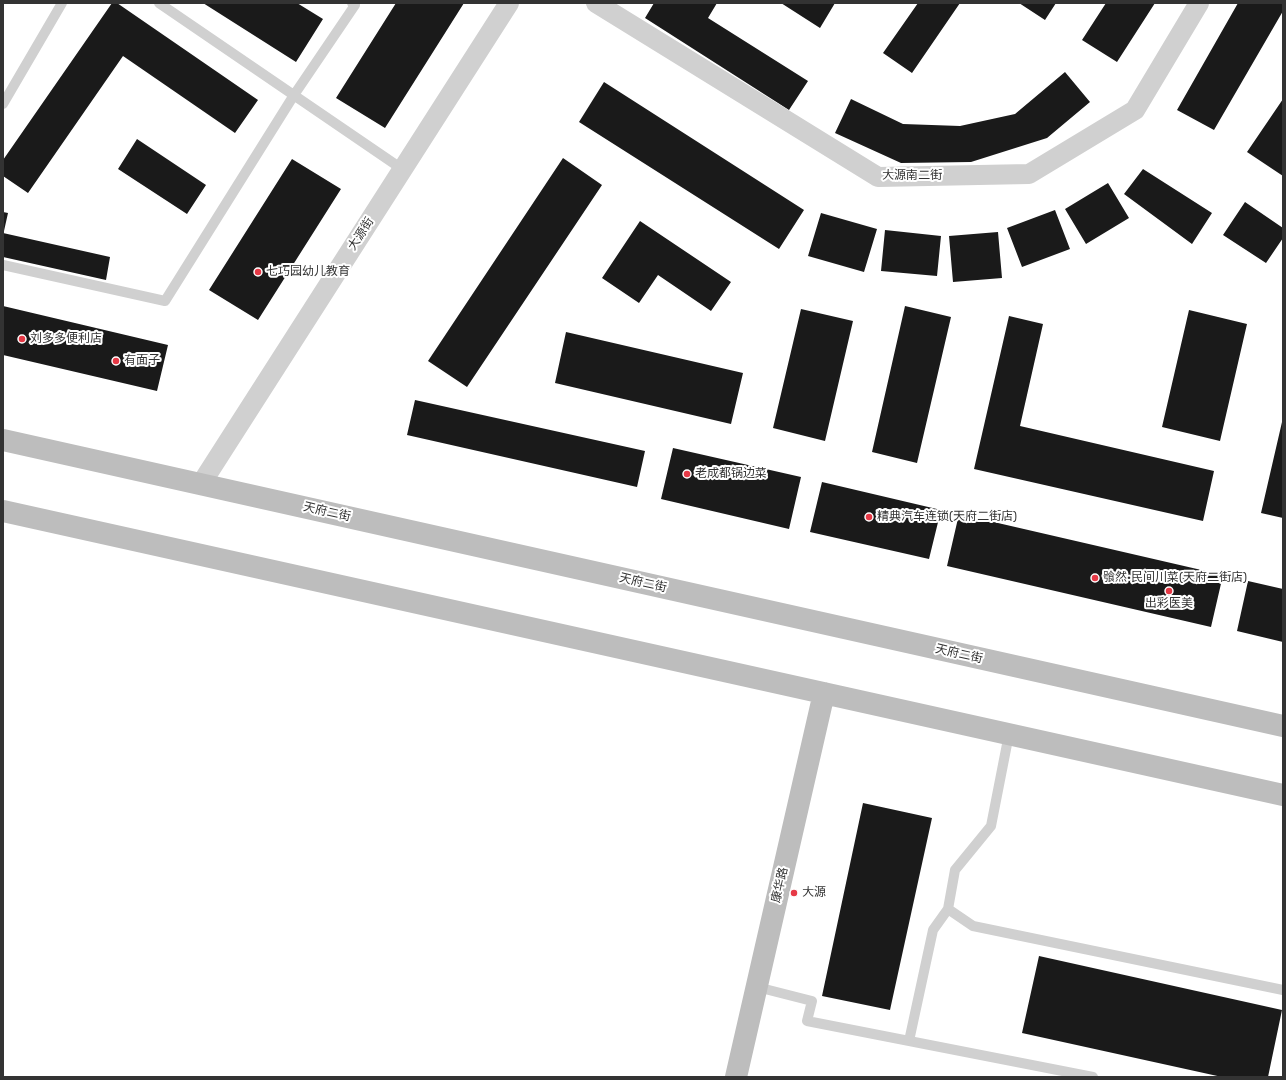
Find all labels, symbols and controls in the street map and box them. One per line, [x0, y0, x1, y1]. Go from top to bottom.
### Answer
street label: 大源南二街 [882, 169, 942, 183]
street label: 大源街 [345, 215, 377, 253]
place label: 七巧园幼儿教育 [266, 265, 350, 279]
marker: 七巧园幼儿教育 [253, 267, 263, 277]
place label: 刘多多便利店 [30, 332, 102, 346]
marker: 刘多多便利店 [17, 334, 27, 344]
place label: 有面子 [124, 354, 160, 368]
marker: 有面子 [111, 356, 121, 366]
place label: 老成都锅边菜 [695, 467, 767, 481]
marker: 老成都锅边菜 [682, 469, 692, 479]
street label: 天府二街 [302, 500, 352, 524]
place label: 精典汽车连锁(天府二街店) [877, 510, 1017, 524]
marker: 精典汽车连锁(天府二街店) [864, 512, 874, 522]
street label: 天府二街 [618, 571, 668, 595]
place label: 飸然·民间川菜(天府二街店) [1103, 571, 1247, 585]
marker: 飸然·民间川菜(天府二街店) [1090, 573, 1100, 583]
marker: 出彩医美 [1164, 586, 1174, 596]
place label: 出彩医美 [1145, 597, 1193, 611]
street label: 天府二街 [934, 642, 984, 666]
street label: 康华路 [769, 866, 791, 904]
place label: 大源 [802, 886, 826, 900]
marker: 大源 [789, 888, 799, 898]

